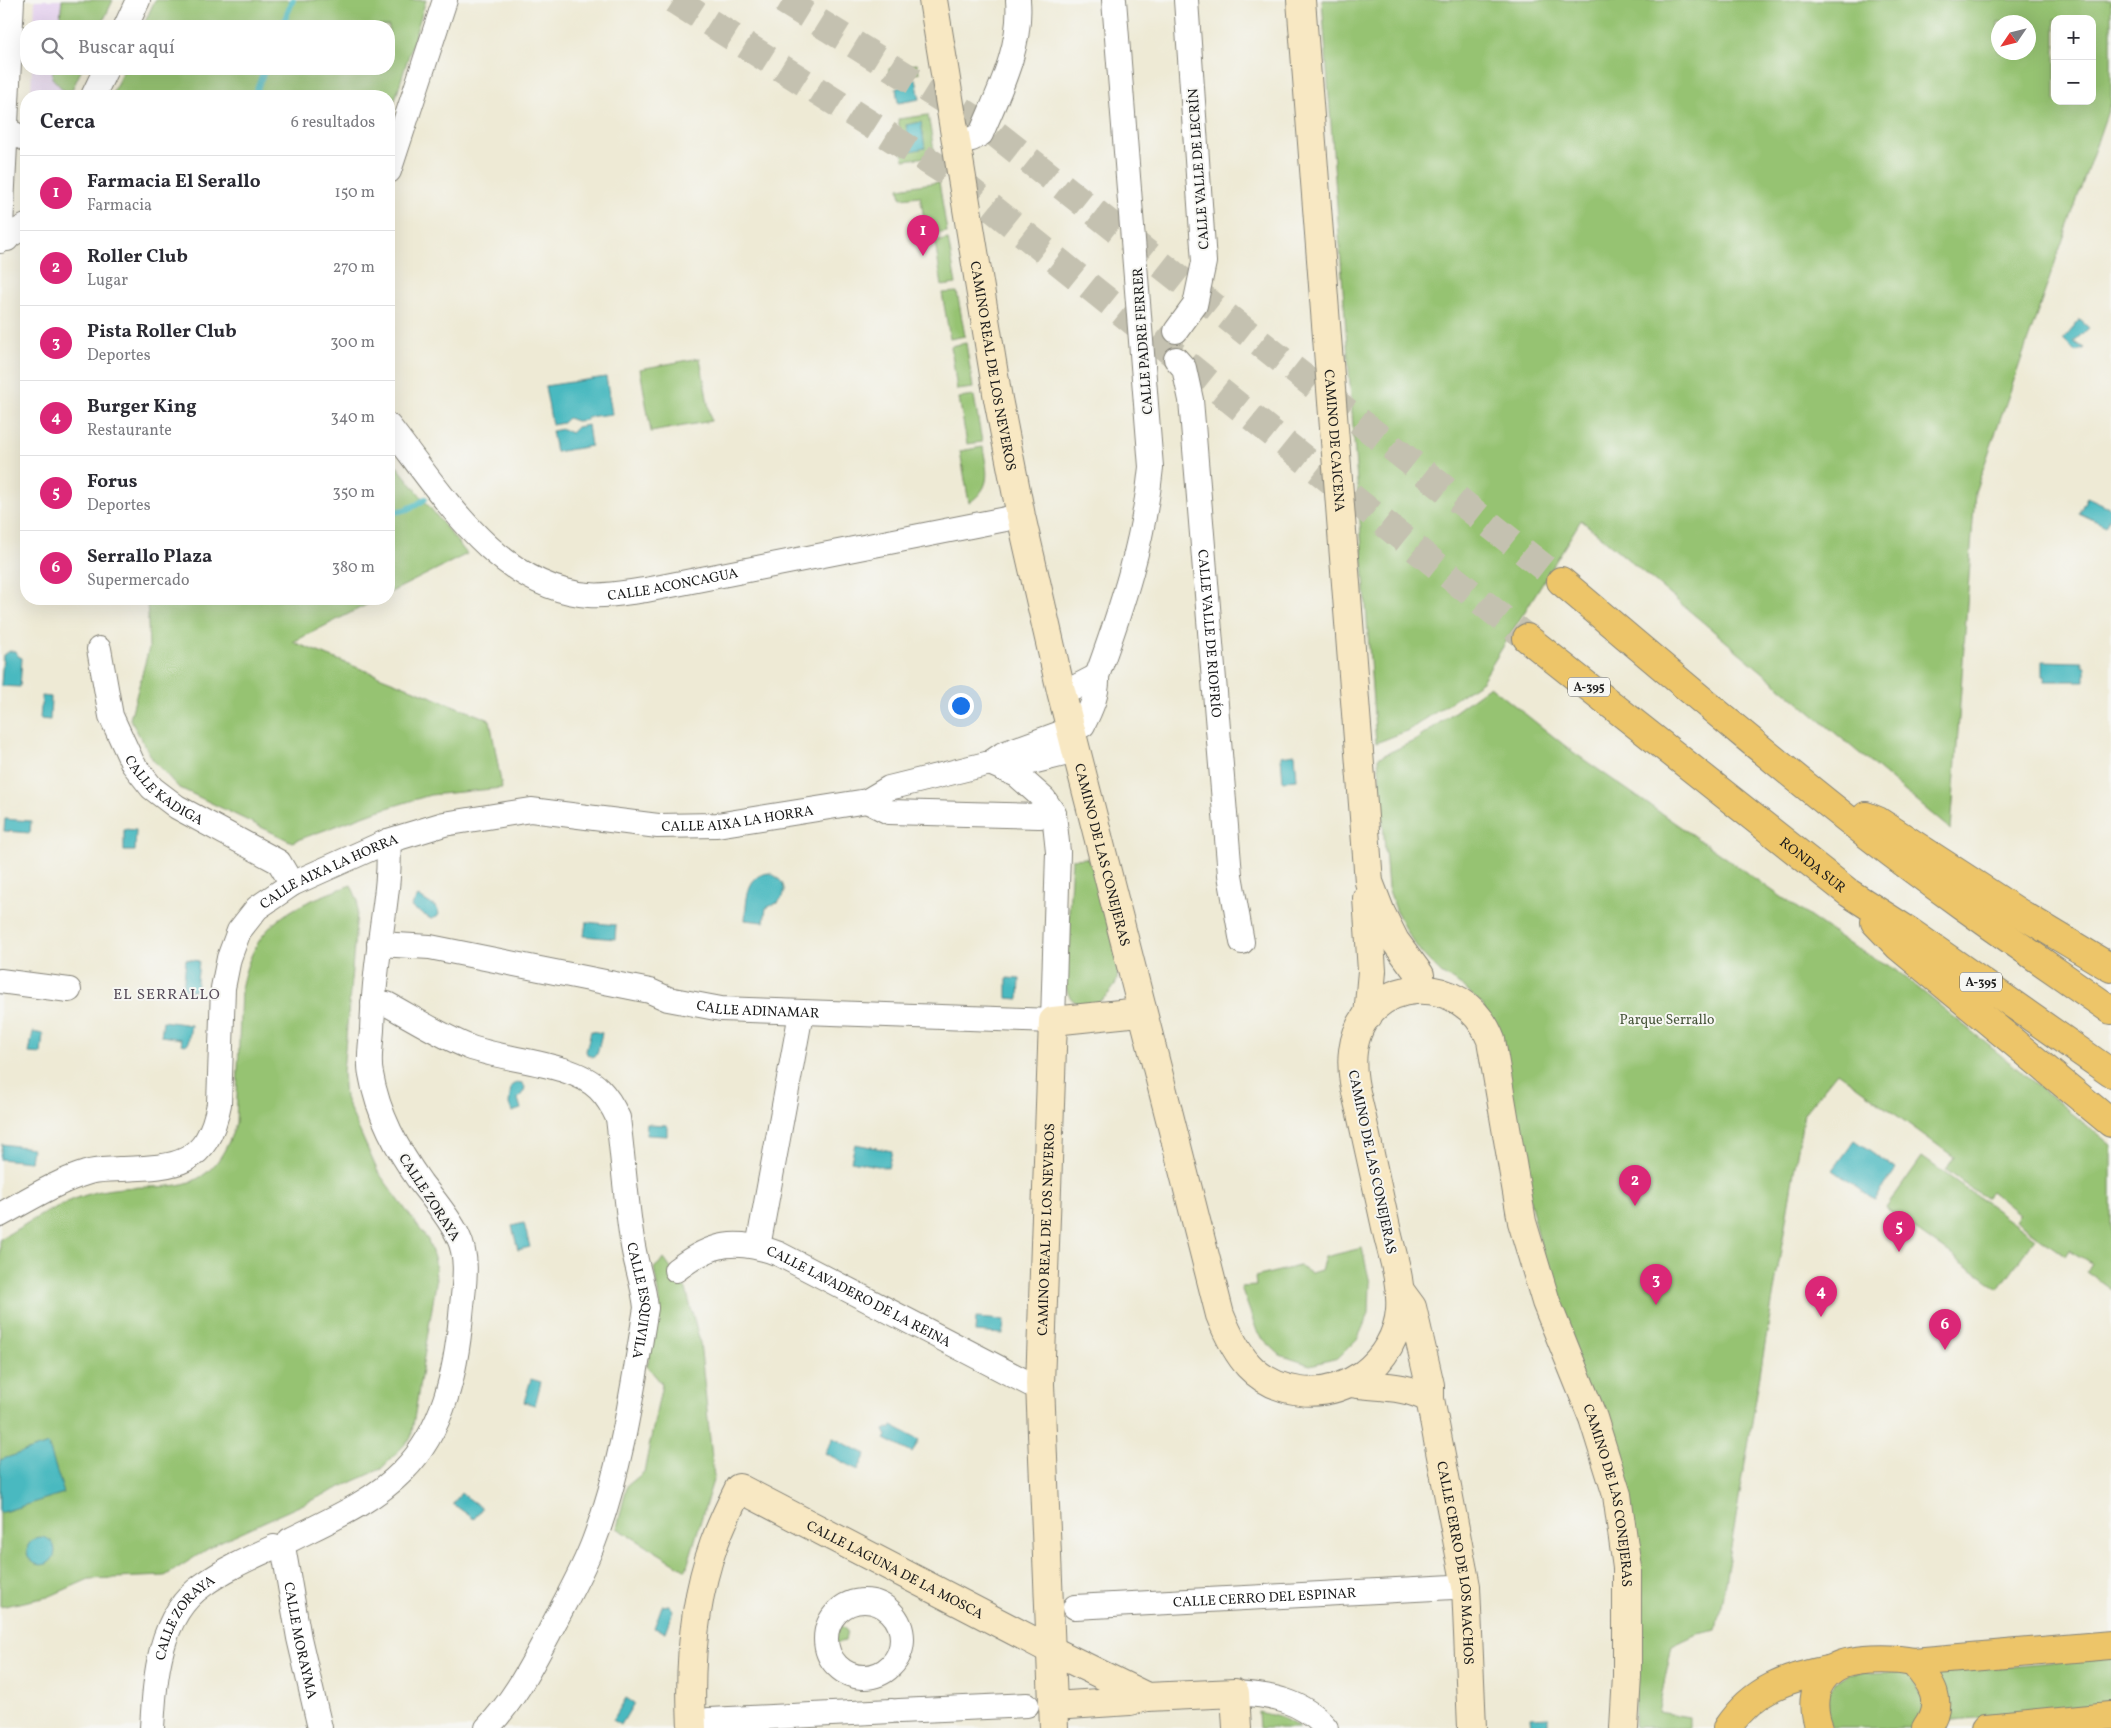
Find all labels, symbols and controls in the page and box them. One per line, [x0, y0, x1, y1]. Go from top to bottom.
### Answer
north arrow [1991, 15, 2036, 60]
map controls [2051, 15, 2096, 105]
button: + [2051, 15, 2096, 60]
search box [20, 20, 395, 75]
icon: search [38, 34, 66, 62]
text: Buscar aquí [78, 35, 175, 61]
button: − [2051, 60, 2096, 105]
street label: CALLE VALLE DE LECRÍN [1184, 88, 1215, 250]
text: Cerca [40, 108, 95, 137]
text: 6 resultados [291, 112, 375, 134]
text: Farmacia El Serallo [87, 169, 261, 195]
text: 1 [53, 182, 59, 204]
text: 150 m [334, 182, 375, 204]
text: Farmacia [87, 195, 152, 217]
pin: 1 [907, 215, 939, 256]
text: Roller Club [87, 244, 188, 270]
text: 2 [52, 257, 60, 279]
text: 270 m [333, 257, 375, 279]
street label: CAMINO REAL DE LOS NEVEROS [965, 260, 1020, 473]
street label: CALLE PADRE FERRER [1129, 266, 1158, 415]
text: Lugar [87, 270, 128, 292]
text: Pista Roller Club [87, 319, 237, 345]
text: 3 [52, 332, 60, 354]
text: 300 m [330, 332, 375, 354]
text: Deportes [87, 345, 151, 367]
street label: CAMINO DE CAICENA [1319, 369, 1348, 513]
text: Burger King [87, 394, 197, 420]
text: 4 [51, 407, 61, 429]
text: 340 m [331, 407, 375, 429]
text: Restaurante [87, 420, 172, 442]
text: Forus [87, 469, 137, 495]
text: 5 [52, 482, 60, 504]
text: 350 m [332, 482, 375, 504]
text: Deportes [87, 495, 151, 517]
text: Serrallo Plaza [87, 544, 212, 570]
street label: CALLE VALLE DE RIOFRÍO [1192, 549, 1225, 718]
text: 6 [52, 557, 60, 579]
text: 380 m [332, 557, 375, 579]
street label: CALLE ACONCAGUA [607, 564, 740, 606]
text: Supermercado [87, 570, 189, 592]
road number: A-395 [1568, 678, 1610, 696]
your location [948, 693, 974, 719]
street label: CALLE KADIGA [119, 753, 207, 831]
street label: CAMINO DE LAS CONEJERAS [1069, 762, 1134, 949]
street label: CALLE AIXA LA HORRA [661, 802, 815, 837]
street label: CALLE AIXA LA HORRA [256, 830, 401, 914]
street label: RONDA SUR [1775, 834, 1850, 898]
road number: A-395 [1960, 972, 2002, 992]
district label: EL SERRALLO [113, 985, 221, 1006]
street label: CALLE ADINAMAR [695, 997, 820, 1024]
park label: Parque Serrallo [1620, 1011, 1714, 1030]
street label: CAMINO DE LAS CONEJERAS [1343, 1068, 1400, 1256]
street label: CAMINO REAL DE LOS NEVEROS [1034, 1123, 1060, 1336]
street label: CALLE ZORAYA [393, 1150, 464, 1245]
pin: 2 [1619, 1165, 1651, 1206]
pin: 5 [1883, 1211, 1915, 1252]
street label: CALLE ESQUIVILA [621, 1241, 654, 1360]
street label: CALLE LAVADERO DE LA REINA [764, 1242, 954, 1353]
pin: 3 [1640, 1264, 1672, 1305]
pin: 4 [1805, 1276, 1837, 1317]
pin: 6 [1929, 1309, 1961, 1350]
street label: CAMINO DE LAS CONEJERAS [1577, 1401, 1635, 1587]
street label: CALLE CERRO DE LOS MACHOS [1431, 1460, 1477, 1665]
street label: CALLE LAGUNA DE LA MOSCA [803, 1517, 987, 1624]
street label: CALLE ZORAYA [152, 1571, 219, 1662]
street label: CALLE MORAYMA [278, 1581, 321, 1701]
street label: CALLE CERRO DEL ESPINAR [1173, 1584, 1357, 1613]

